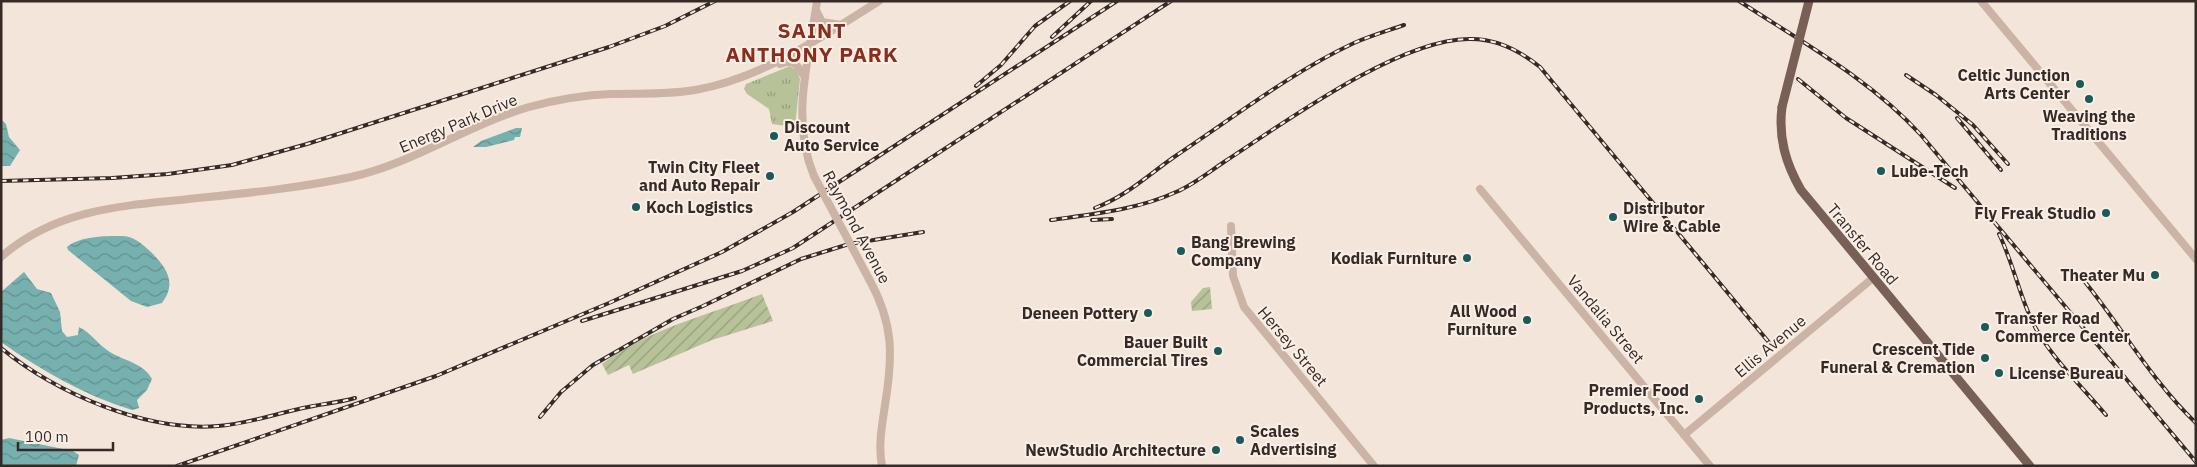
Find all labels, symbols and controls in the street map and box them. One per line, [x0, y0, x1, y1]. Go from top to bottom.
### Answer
district label: SAINT ANTHONY PARK [725, 16, 899, 68]
place label: Celtic Junction Arts Center [1958, 65, 2071, 103]
marker: Celtic Junction Arts Center [2074, 78, 2086, 90]
street label: Energy Park Drive [396, 89, 520, 157]
marker: Weaving the Traditions [2083, 93, 2095, 105]
place label: Weaving the Traditions [2042, 106, 2136, 144]
place label: Discount Auto Service [784, 117, 879, 155]
marker: Discount Auto Service [768, 130, 780, 142]
place label: Twin City Fleet and Auto Repair [639, 157, 761, 195]
place label: Lube-Tech [1891, 161, 1969, 181]
marker: Lube-Tech [1875, 165, 1887, 177]
street label: Raymond Avenue [819, 167, 895, 287]
marker: Twin City Fleet and Auto Repair [764, 170, 776, 182]
place label: Koch Logistics [646, 197, 753, 217]
place label: Distributor Wire & Cable [1623, 198, 1721, 236]
street label: Transfer Road [1823, 199, 1903, 289]
marker: Koch Logistics [630, 201, 642, 213]
place label: Fly Freak Studio [1974, 203, 2096, 223]
marker: Fly Freak Studio [2100, 207, 2112, 219]
marker: Distributor Wire & Cable [1607, 211, 1619, 223]
place label: Bang Brewing Company [1191, 232, 1295, 270]
marker: Bang Brewing Company [1175, 245, 1187, 257]
place label: Kodiak Furniture [1331, 248, 1457, 268]
marker: Kodiak Furniture [1461, 252, 1473, 264]
place label: Theater Mu [2060, 265, 2145, 285]
marker: Theater Mu [2149, 269, 2161, 281]
street label: Vandalia Street [1563, 271, 1649, 367]
place label: All Wood Furniture [1447, 301, 1517, 339]
street label: Hersey Street [1254, 302, 1332, 390]
place label: Deneen Pottery [1022, 303, 1138, 323]
marker: Deneen Pottery [1142, 307, 1154, 319]
place label: Transfer Road Commerce Center [1995, 308, 2130, 346]
street label: Ellis Avenue [1730, 310, 1810, 382]
marker: All Wood Furniture [1521, 314, 1533, 326]
marker: Transfer Road Commerce Center [1979, 321, 1991, 333]
place label: Bauer Built Commercial Tires [1077, 332, 1208, 370]
place label: Crescent Tide Funeral & Cremation [1820, 339, 1975, 377]
marker: Bauer Built Commercial Tires [1212, 345, 1224, 357]
marker: Crescent Tide Funeral & Cremation [1979, 352, 1991, 364]
place label: License Bureau [2009, 363, 2124, 383]
marker: License Bureau [1993, 367, 2005, 379]
place label: Premier Food Products, Inc. [1583, 380, 1689, 418]
marker: Premier Food Products, Inc. [1693, 393, 1705, 405]
scale bar [18, 420, 112, 452]
place label: Scales Advertising [1250, 421, 1337, 459]
text: 100 m [25, 427, 69, 446]
marker: Scales Advertising [1234, 434, 1246, 446]
place label: NewStudio Architecture [1025, 440, 1206, 460]
marker: NewStudio Architecture [1210, 444, 1222, 456]

